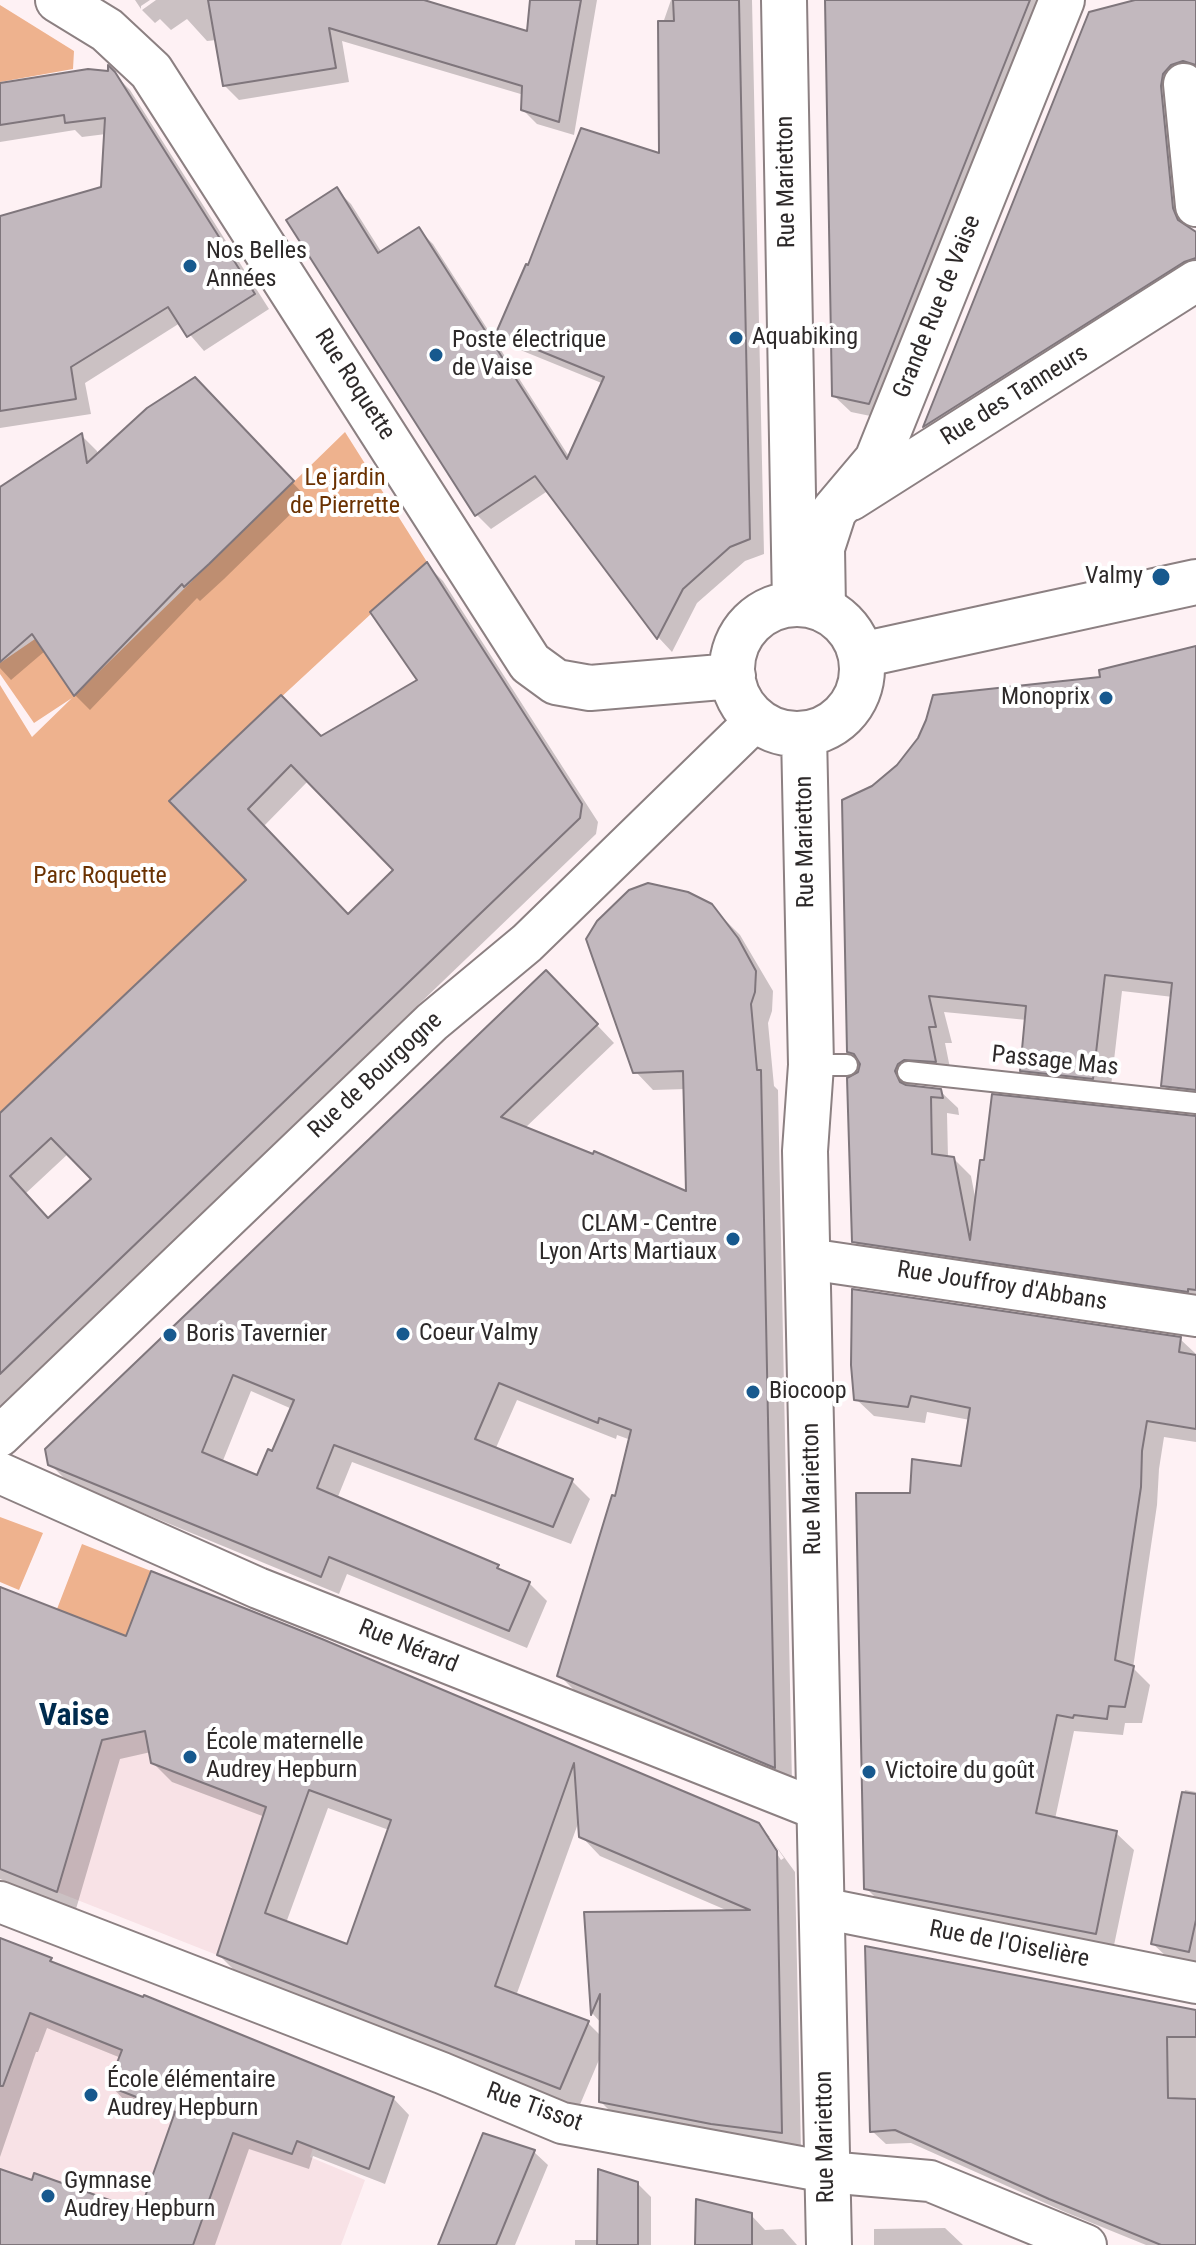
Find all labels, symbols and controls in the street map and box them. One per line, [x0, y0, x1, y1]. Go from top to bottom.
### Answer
street label: Rue Marietton [771, 116, 803, 248]
street label: Grande Rue de Vaise [888, 211, 988, 403]
place label: Nos Belles Années [206, 238, 307, 294]
marker: Nos Belles Années [181, 257, 199, 275]
street label: Rue Roquette [308, 324, 400, 446]
place label: Aquabiking [752, 324, 858, 352]
place label: Poste électrique de Vaise [452, 327, 606, 383]
marker: Aquabiking [727, 329, 745, 347]
street label: Rue des Tanneurs [936, 339, 1094, 453]
marker: Poste électrique de Vaise [427, 346, 445, 364]
park label: Le jardin de Pierrette [290, 465, 400, 521]
place label: Valmy [1085, 563, 1143, 591]
marker: Valmy [1150, 566, 1172, 588]
place label: Monoprix [1001, 684, 1090, 712]
marker: Monoprix [1097, 689, 1115, 707]
street label: Rue Marietton [790, 776, 822, 908]
park label: Parc Roquette [33, 863, 167, 891]
street label: Rue de Bourgogne [303, 1007, 449, 1145]
street label: Passage Mas [990, 1041, 1120, 1083]
place label: CLAM - Centre Lyon Arts Martiaux [539, 1211, 717, 1267]
marker: CLAM - Centre Lyon Arts Martiaux [724, 1230, 742, 1248]
street label: Rue Jouffroy d'Abbans [895, 1256, 1109, 1318]
place label: Coeur Valmy [419, 1320, 538, 1348]
place label: Boris Tavernier [186, 1321, 327, 1349]
marker: Coeur Valmy [394, 1325, 412, 1343]
marker: Boris Tavernier [161, 1326, 179, 1344]
place label: Biocoop [769, 1378, 847, 1406]
marker: Biocoop [744, 1383, 762, 1401]
street label: Rue Marietton [797, 1423, 829, 1555]
street label: Rue Nérard [354, 1614, 462, 1680]
district label: Vaise [39, 1698, 109, 1736]
place label: École maternelle Audrey Hepburn [206, 1729, 363, 1785]
marker: École maternelle Audrey Hepburn [181, 1748, 199, 1766]
place label: Victoire du goût [885, 1758, 1035, 1786]
marker: Victoire du goût [860, 1763, 878, 1781]
street label: Rue de l'Oiselière [927, 1915, 1091, 1975]
place label: École élémentaire Audrey Hepburn [107, 2067, 276, 2123]
street label: Rue Marietton [810, 2071, 842, 2203]
street label: Rue Tissot [482, 2077, 586, 2139]
marker: École élémentaire Audrey Hepburn [82, 2086, 100, 2104]
place label: Gymnase Audrey Hepburn [64, 2168, 215, 2224]
marker: Gymnase Audrey Hepburn [39, 2187, 57, 2205]

